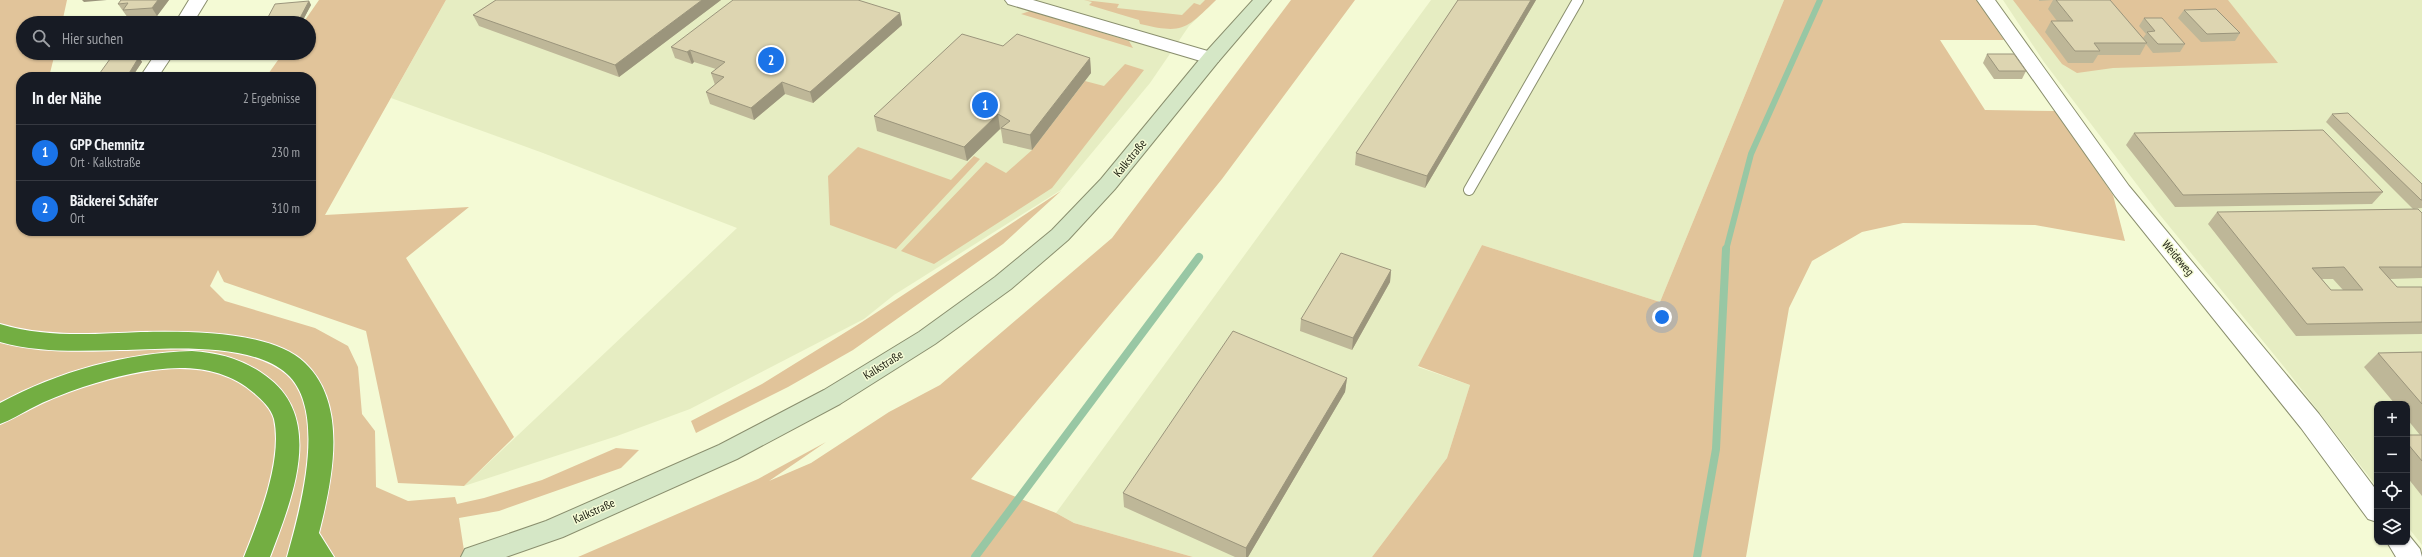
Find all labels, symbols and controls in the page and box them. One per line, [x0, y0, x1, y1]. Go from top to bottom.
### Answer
search box [16, 16, 316, 60]
icon: search [30, 27, 52, 49]
text: Hier suchen [62, 29, 123, 48]
pin: 2 [758, 45, 784, 75]
text: In der Nähe [32, 87, 102, 109]
text: 2 Ergebnisse [243, 90, 300, 107]
pin: 1 [972, 90, 998, 120]
text: GPP Chemnitz [70, 135, 144, 154]
street label: Kalkstraße [1110, 136, 1149, 180]
text: 1 [42, 144, 48, 161]
text: 230 m [271, 144, 300, 161]
text: Ort · Kalkstraße [70, 154, 141, 171]
text: Bäckerei Schäfer [70, 191, 158, 210]
text: 2 [42, 200, 48, 217]
text: 310 m [271, 200, 300, 217]
text: Ort [70, 210, 85, 227]
street label: Weideweg [2159, 237, 2198, 279]
your location [1652, 307, 1672, 327]
street label: Kalkstraße [860, 346, 905, 383]
map controls [2374, 401, 2410, 545]
button: + [2374, 401, 2410, 437]
button: − [2374, 437, 2410, 473]
button: locate [2374, 473, 2410, 509]
street label: Kalkstraße [571, 495, 617, 526]
button: layers [2374, 509, 2410, 545]

